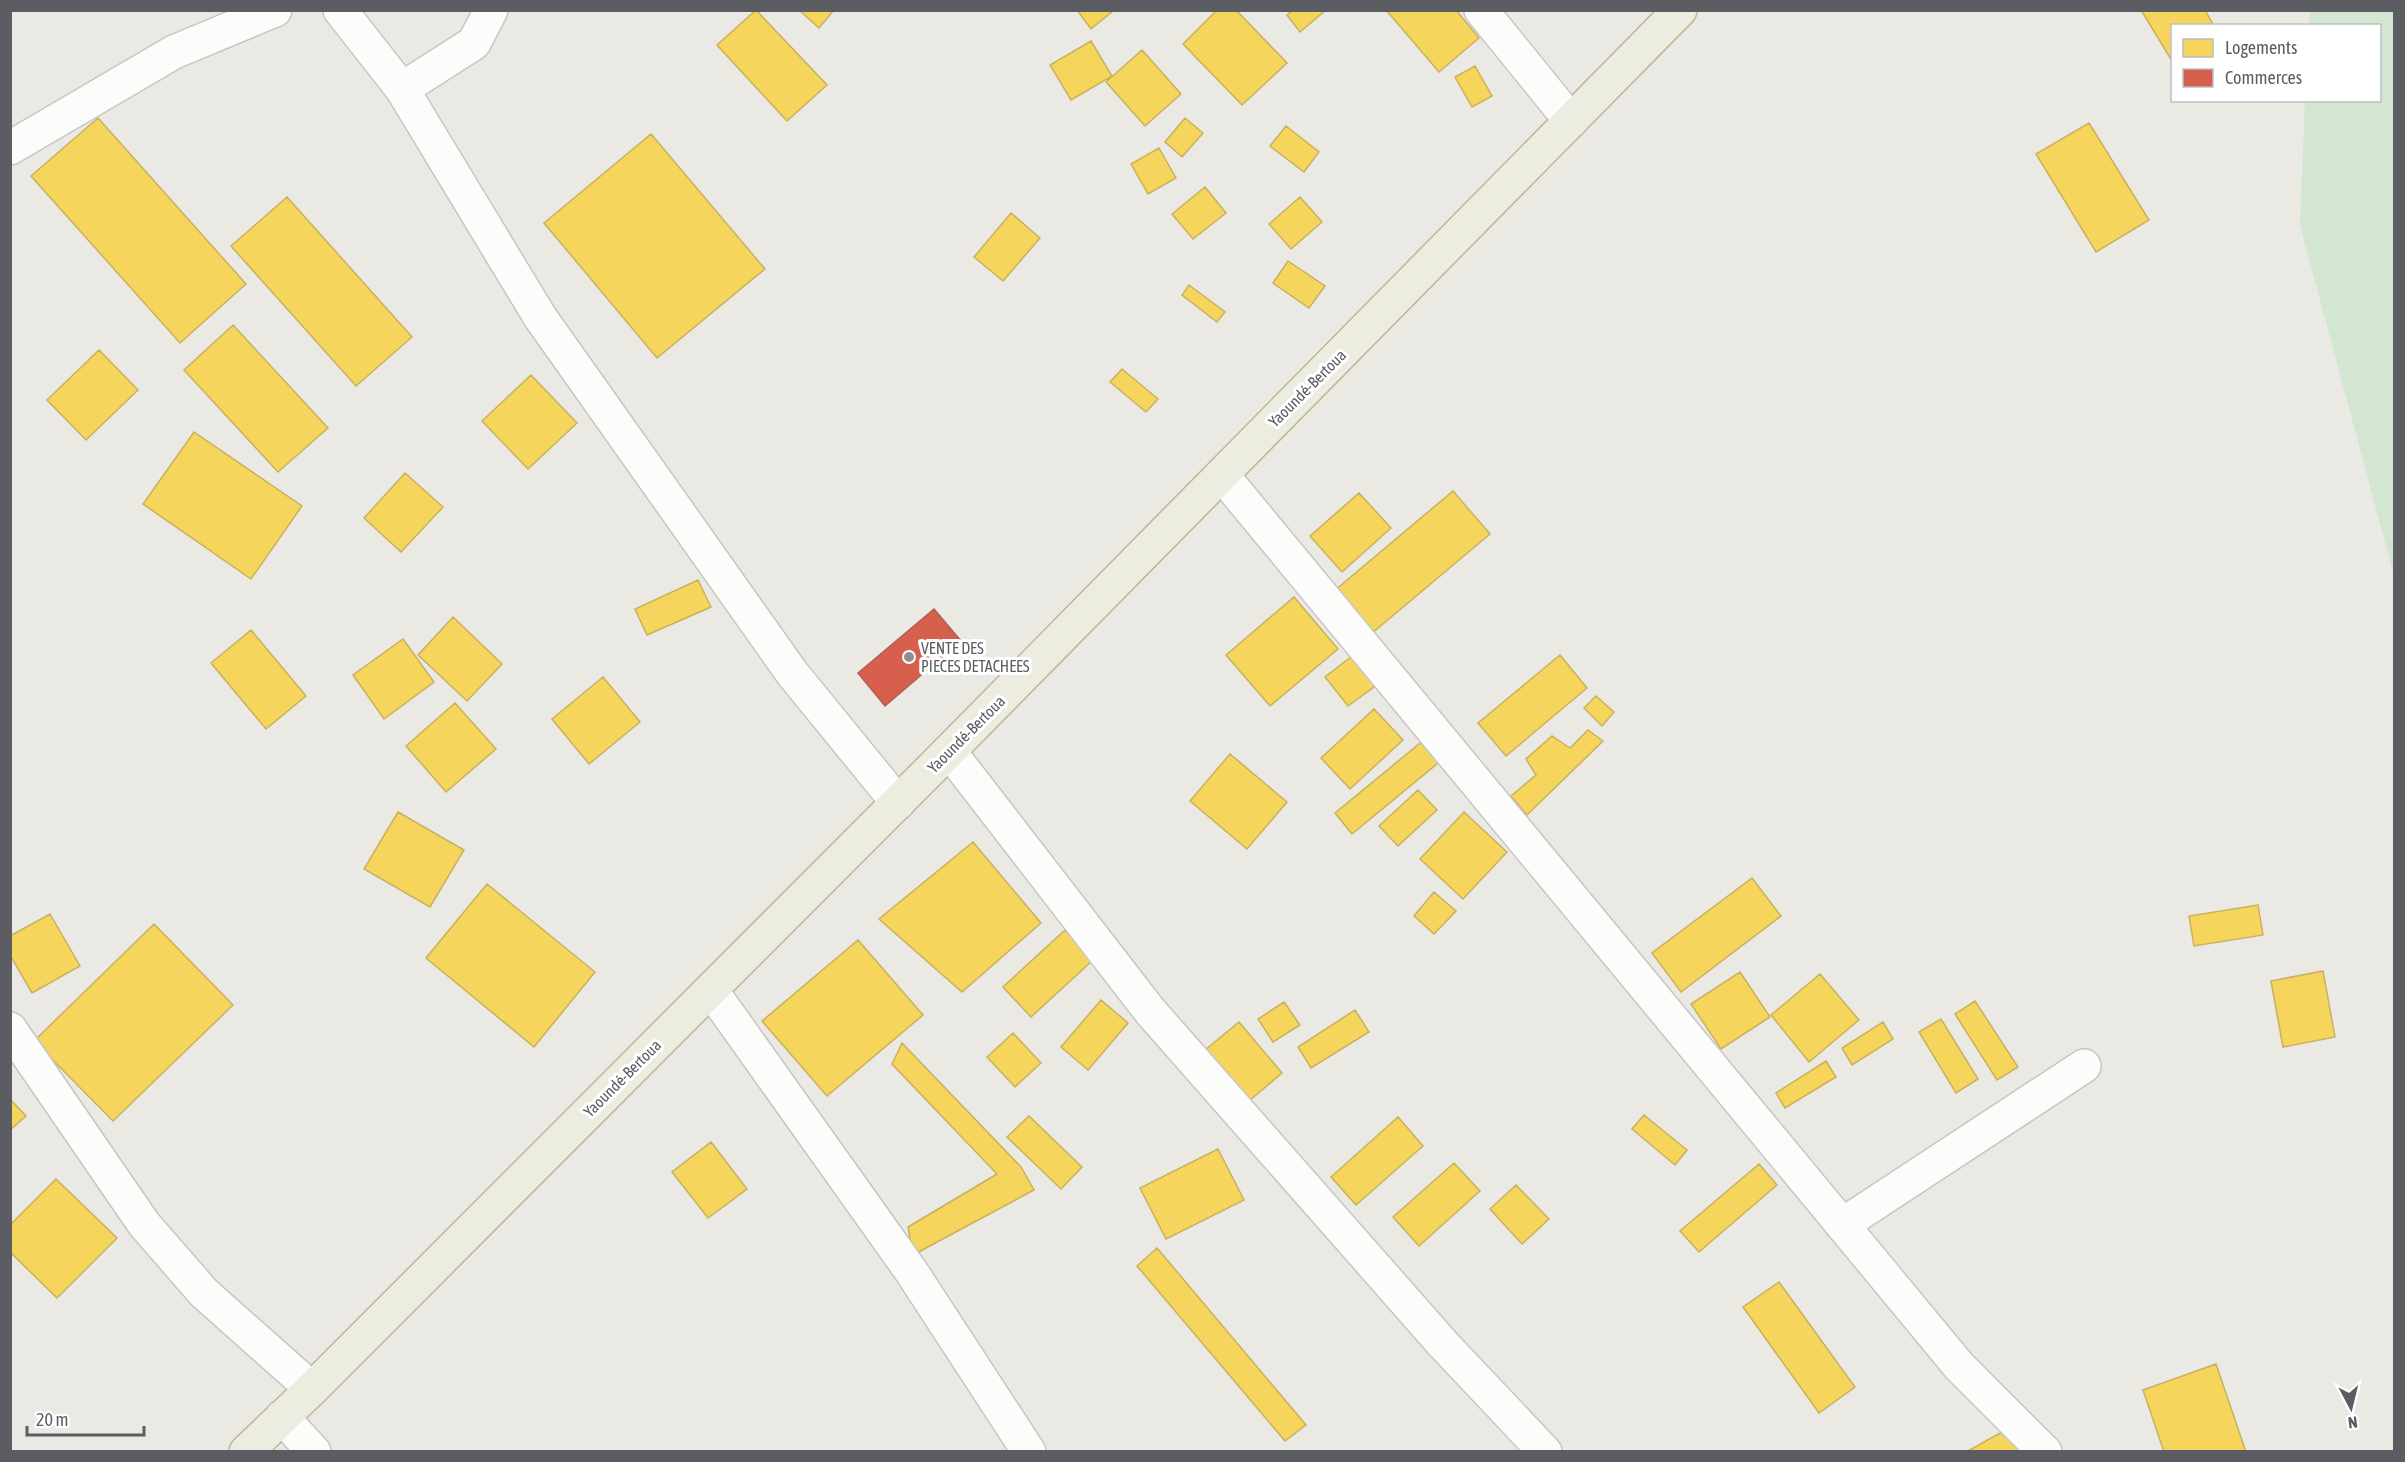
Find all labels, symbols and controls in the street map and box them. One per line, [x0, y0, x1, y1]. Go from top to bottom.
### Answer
legend [2171, 24, 2381, 102]
text: Logements [2225, 37, 2297, 58]
text: Commerces [2225, 67, 2302, 88]
street label: Yaoundé-Bertoua [1265, 346, 1349, 430]
place label: VENTE DES PIECES DETACHEES [921, 639, 1030, 675]
marker: VENTE DES PIECES DETACHEES [902, 650, 916, 664]
street label: Yaoundé-Bertoua [924, 692, 1008, 776]
street label: Yaoundé-Bertoua [580, 1036, 664, 1120]
north arrow [2321, 1378, 2381, 1438]
scale bar [27, 1399, 144, 1437]
text: 20 m [36, 1409, 68, 1430]
text: N [2347, 1413, 2359, 1432]

